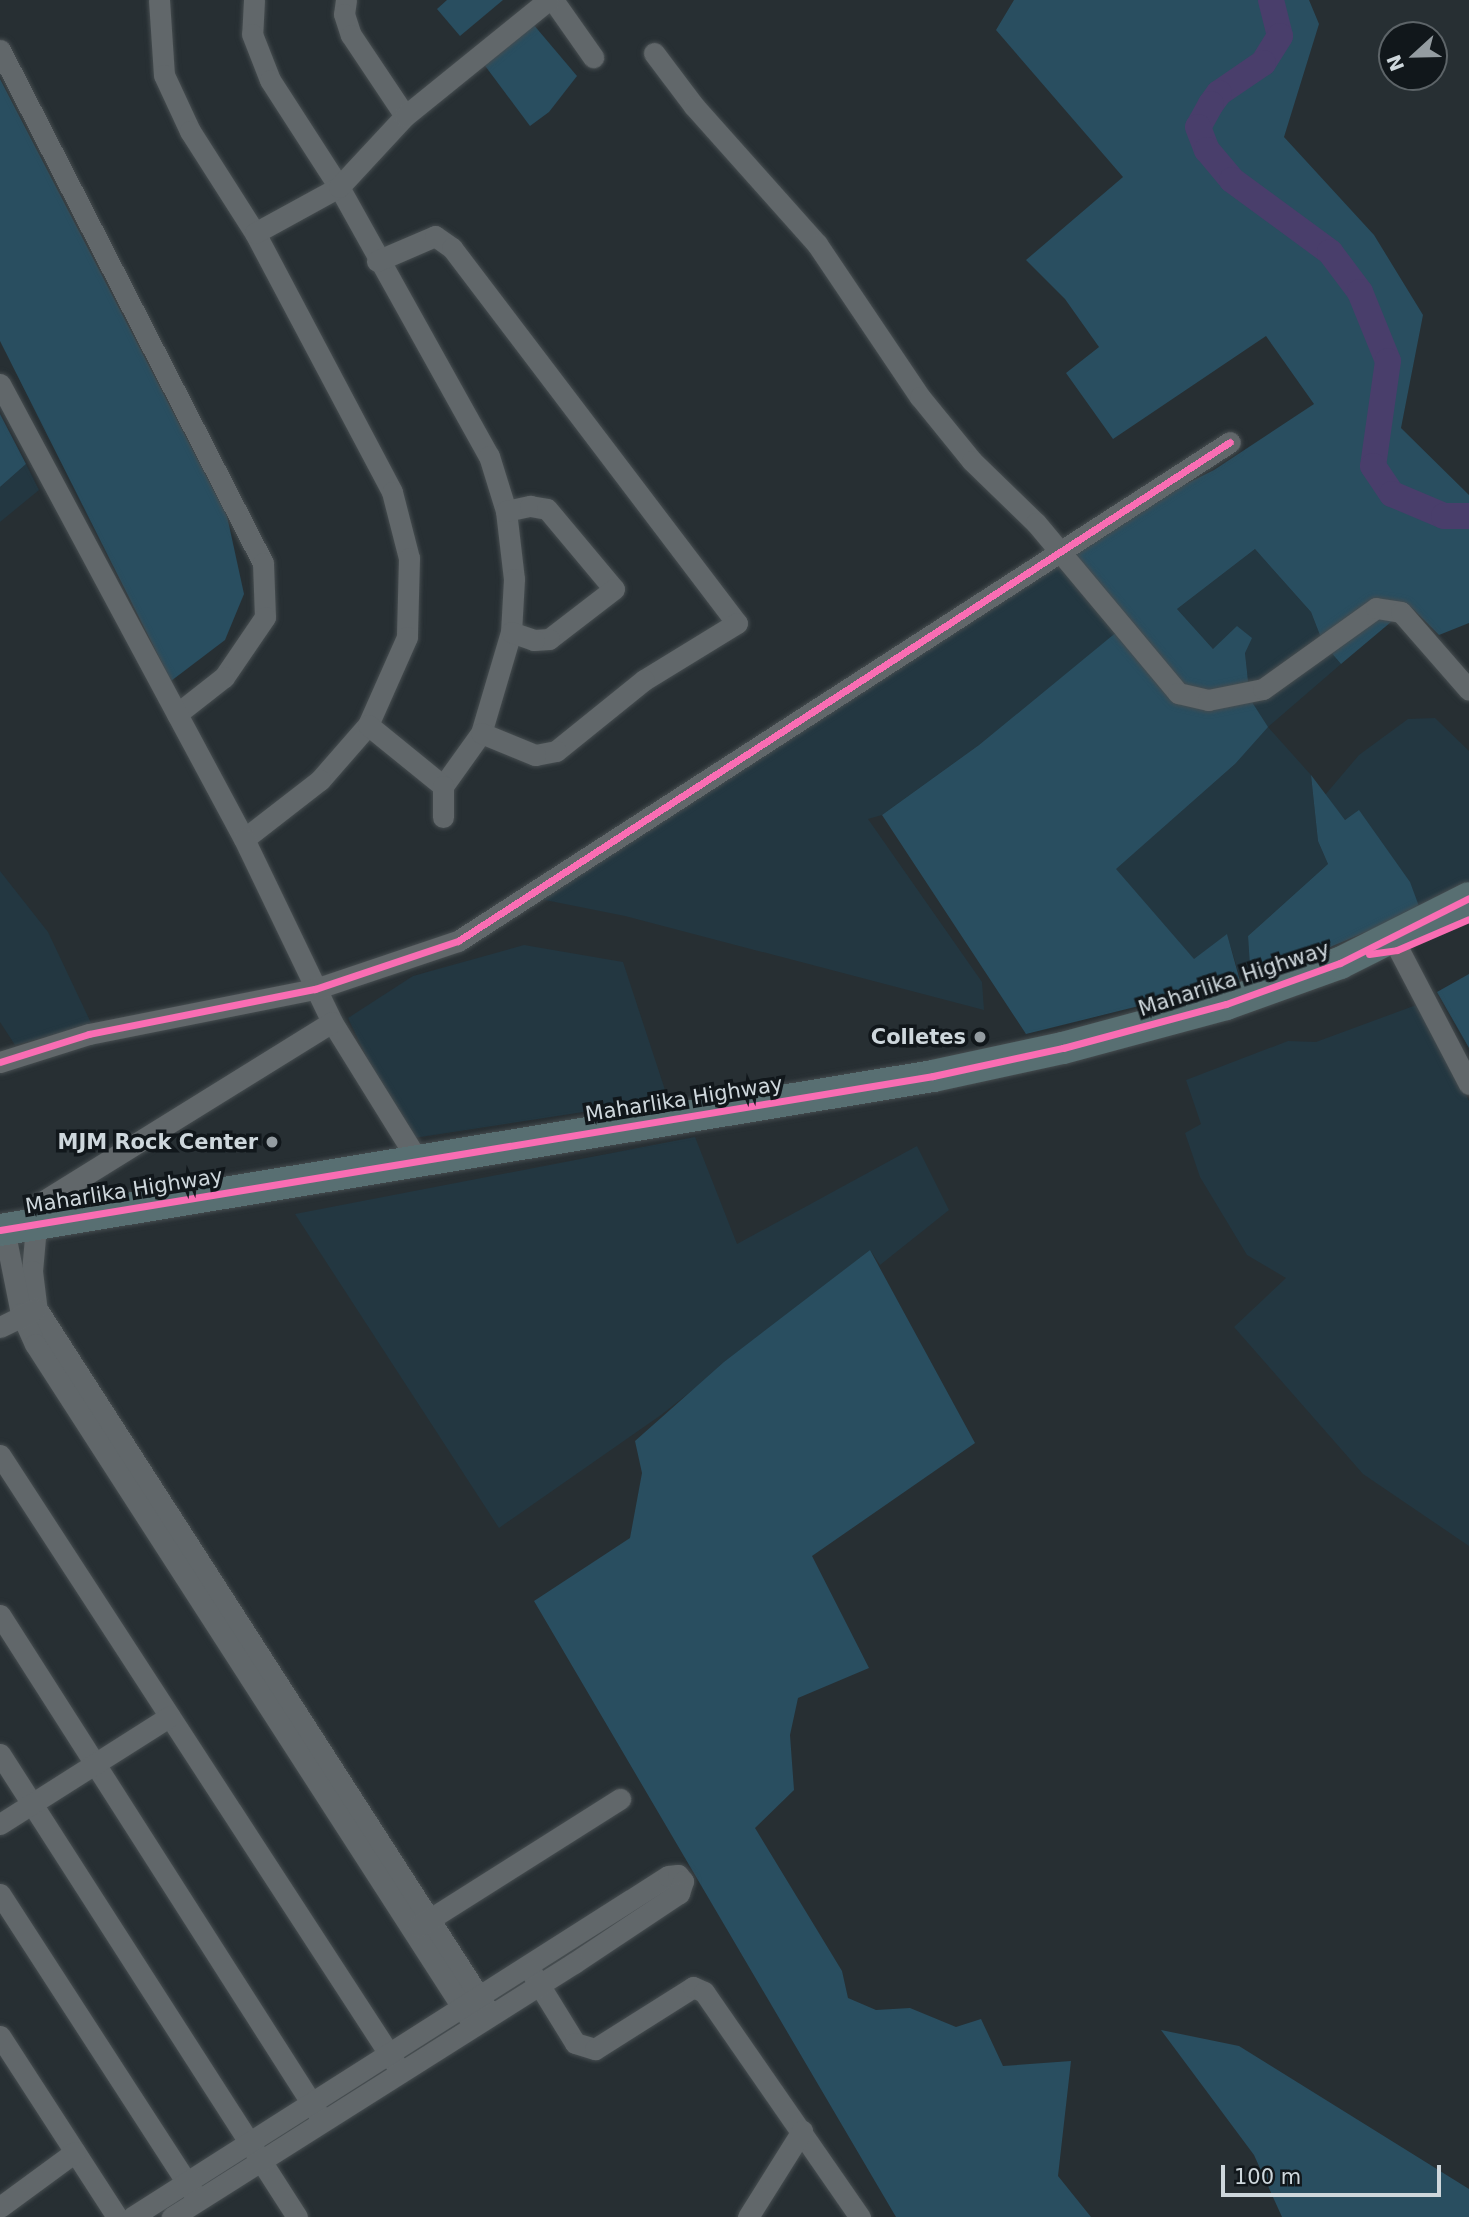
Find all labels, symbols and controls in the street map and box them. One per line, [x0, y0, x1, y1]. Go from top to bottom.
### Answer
north arrow [1378, 21, 1448, 91]
text: N [1382, 52, 1409, 75]
street label: Maharlika Highway [1135, 936, 1333, 1022]
place label: Colletes [871, 1024, 966, 1050]
marker: Colletes [972, 1029, 988, 1045]
street label: Maharlika Highway [583, 1071, 785, 1127]
place label: MJM Rock Center [58, 1129, 258, 1155]
marker: MJM Rock Center [264, 1134, 280, 1150]
street label: Maharlika Highway [23, 1163, 225, 1219]
scale bar [1224, 2150, 1444, 2194]
text: 100 m [1234, 2165, 1301, 2189]

